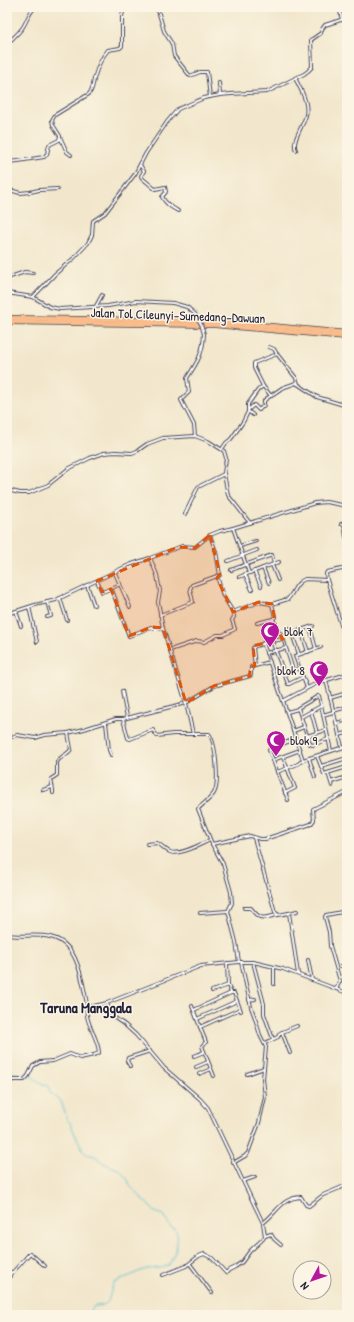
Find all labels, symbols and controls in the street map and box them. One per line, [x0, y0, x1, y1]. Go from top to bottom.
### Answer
street label: Jalan Tol Cileunyi–Sumedang–Dawuan [90, 303, 266, 327]
mosque icon: blok 7 [259, 620, 281, 648]
place label: blok 7 [284, 622, 313, 640]
mosque icon: blok 8 [308, 659, 330, 687]
place label: blok 8 [277, 661, 305, 679]
mosque icon: blok 9 [265, 729, 287, 757]
place label: blok 9 [290, 731, 317, 749]
district label: Taruna Manggala [39, 997, 132, 1019]
north arrow [292, 1260, 332, 1300]
text: N [297, 1280, 312, 1293]

